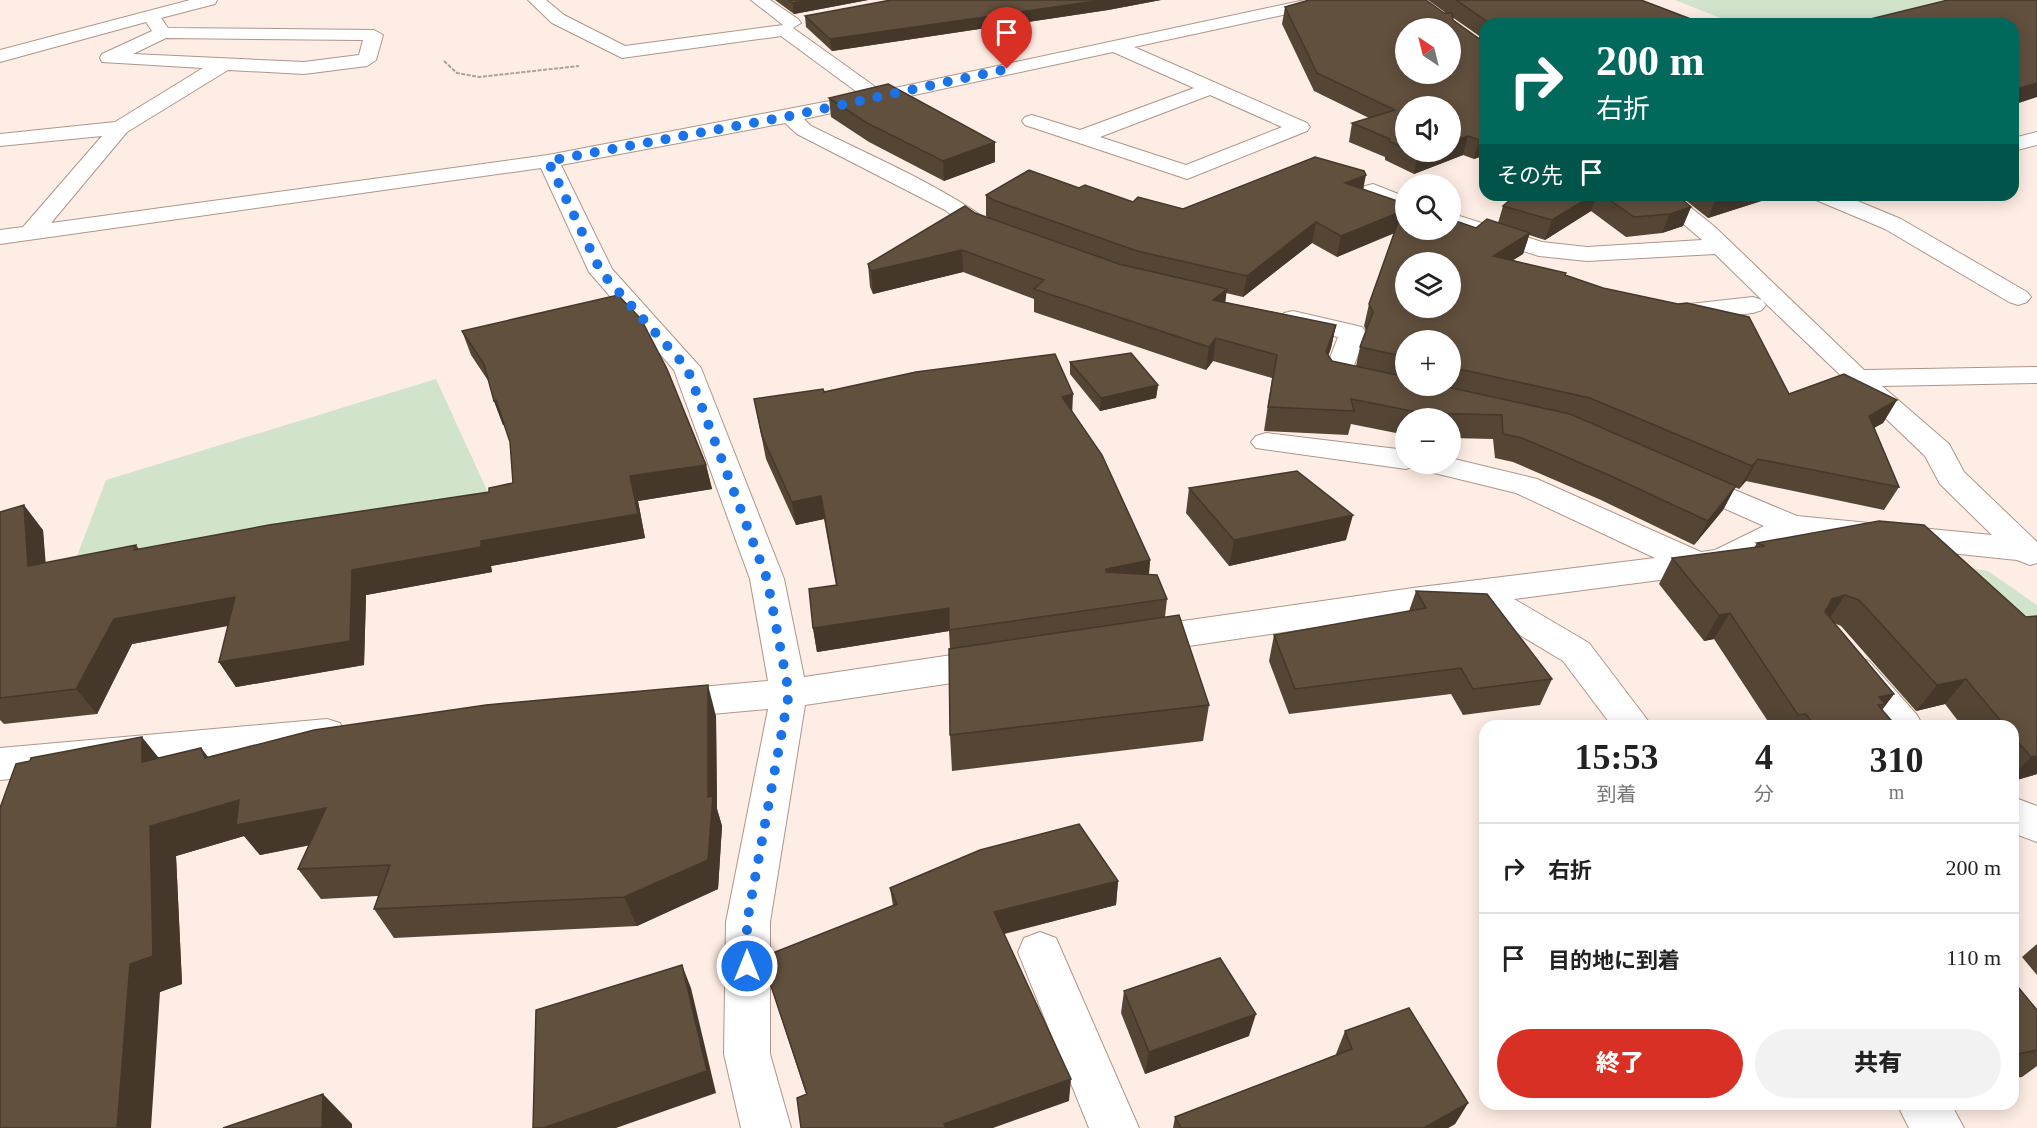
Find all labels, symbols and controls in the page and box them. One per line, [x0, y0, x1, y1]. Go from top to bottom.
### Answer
pin [981, 7, 1032, 69]
icon: arrive [990, 16, 1023, 49]
north arrow [1395, 18, 1461, 84]
map controls [1395, 18, 1461, 474]
text: 200 m [1596, 38, 1705, 84]
icon: right [1497, 42, 1575, 120]
text: 右折 [1596, 94, 1650, 124]
button: sound [1395, 96, 1461, 162]
icon: arrive [1575, 156, 1608, 189]
text: その先 [1497, 163, 1563, 188]
button: search [1395, 174, 1461, 240]
button: layers [1395, 252, 1461, 318]
button: + [1395, 330, 1461, 396]
button: − [1395, 408, 1461, 474]
text: 15:53 [1575, 737, 1659, 777]
text: 4 [1755, 737, 1773, 777]
text: 310 [1870, 740, 1924, 780]
text: m [1889, 781, 1904, 803]
text: 到着 [1597, 783, 1637, 805]
text: 分 [1754, 783, 1774, 805]
icon: right [1497, 852, 1530, 885]
text: 200 m [1945, 855, 2001, 880]
text: 右折 [1548, 858, 1592, 883]
position arrow [715, 934, 779, 998]
icon: arrive [1497, 942, 1530, 975]
text: 110 m [1946, 945, 2001, 970]
text: 目的地に到着 [1548, 948, 1680, 973]
button: 終了 [1497, 1029, 1743, 1098]
button: 共有 [1755, 1029, 2001, 1098]

